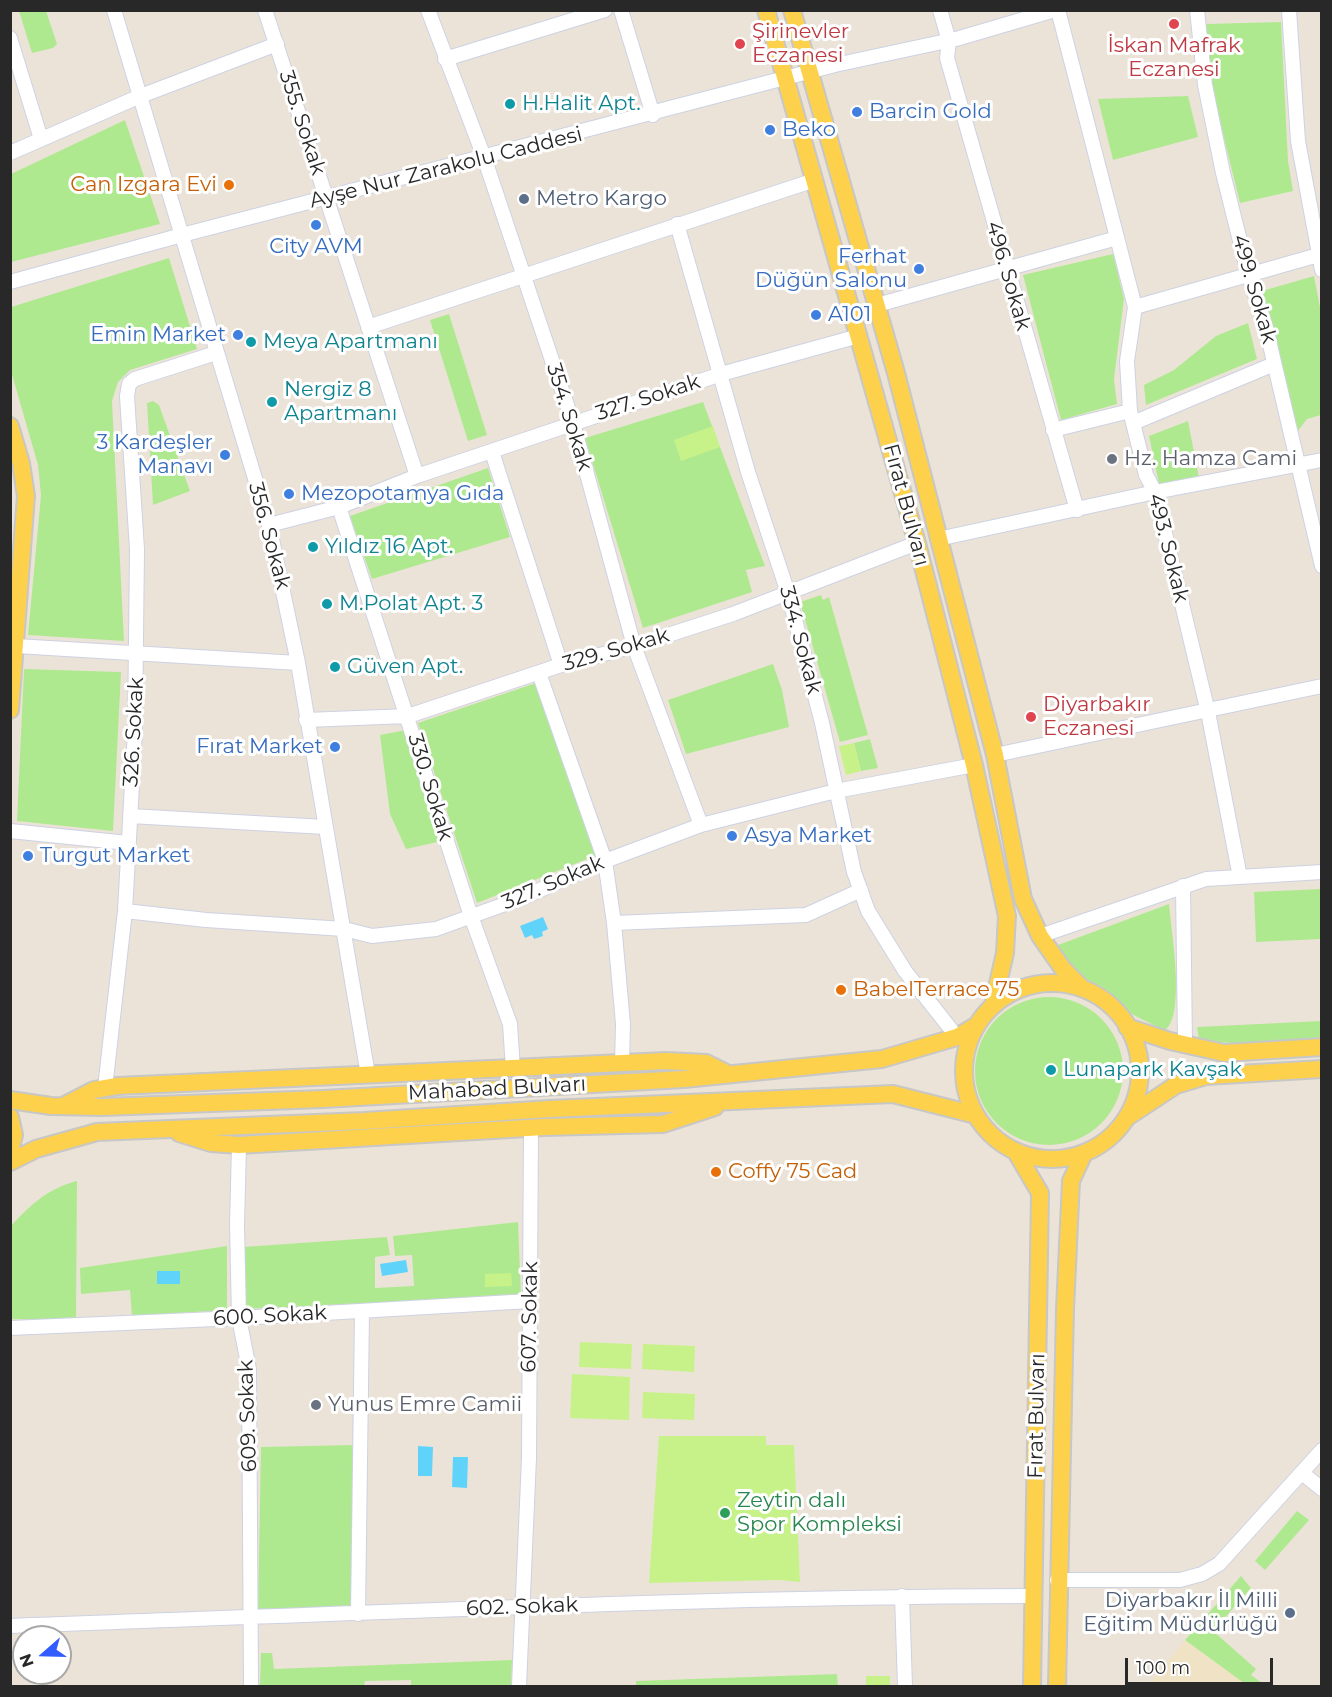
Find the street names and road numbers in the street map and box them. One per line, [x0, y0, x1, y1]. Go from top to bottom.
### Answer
street label: 355. Sokak [273, 67, 331, 179]
street label: Ayşe Nur Zarakolu Caddesi [307, 122, 585, 214]
street label: 496. Sokak [980, 218, 1036, 334]
street label: 499. Sokak [1226, 232, 1282, 346]
street label: 354. Sokak [541, 360, 597, 474]
street label: 327. Sokak [593, 369, 703, 427]
street label: Fırat Bulvarı [878, 441, 934, 569]
street label: 356. Sokak [243, 480, 295, 592]
street label: 493. Sokak [1142, 491, 1194, 605]
street label: 334. Sokak [773, 583, 827, 697]
street label: 329. Sokak [560, 623, 672, 677]
street label: 326. Sokak [119, 676, 149, 788]
street label: 330. Sokak [402, 730, 458, 844]
street label: 327. Sokak [498, 850, 608, 916]
street label: Mahabad Bulvarı [407, 1072, 587, 1106]
street label: 607. Sokak [516, 1261, 544, 1373]
street label: 600. Sokak [213, 1300, 327, 1332]
street label: Fırat Bulvarı [1023, 1353, 1051, 1479]
street label: 609. Sokak [233, 1359, 263, 1473]
street label: 602. Sokak [466, 1592, 578, 1622]

